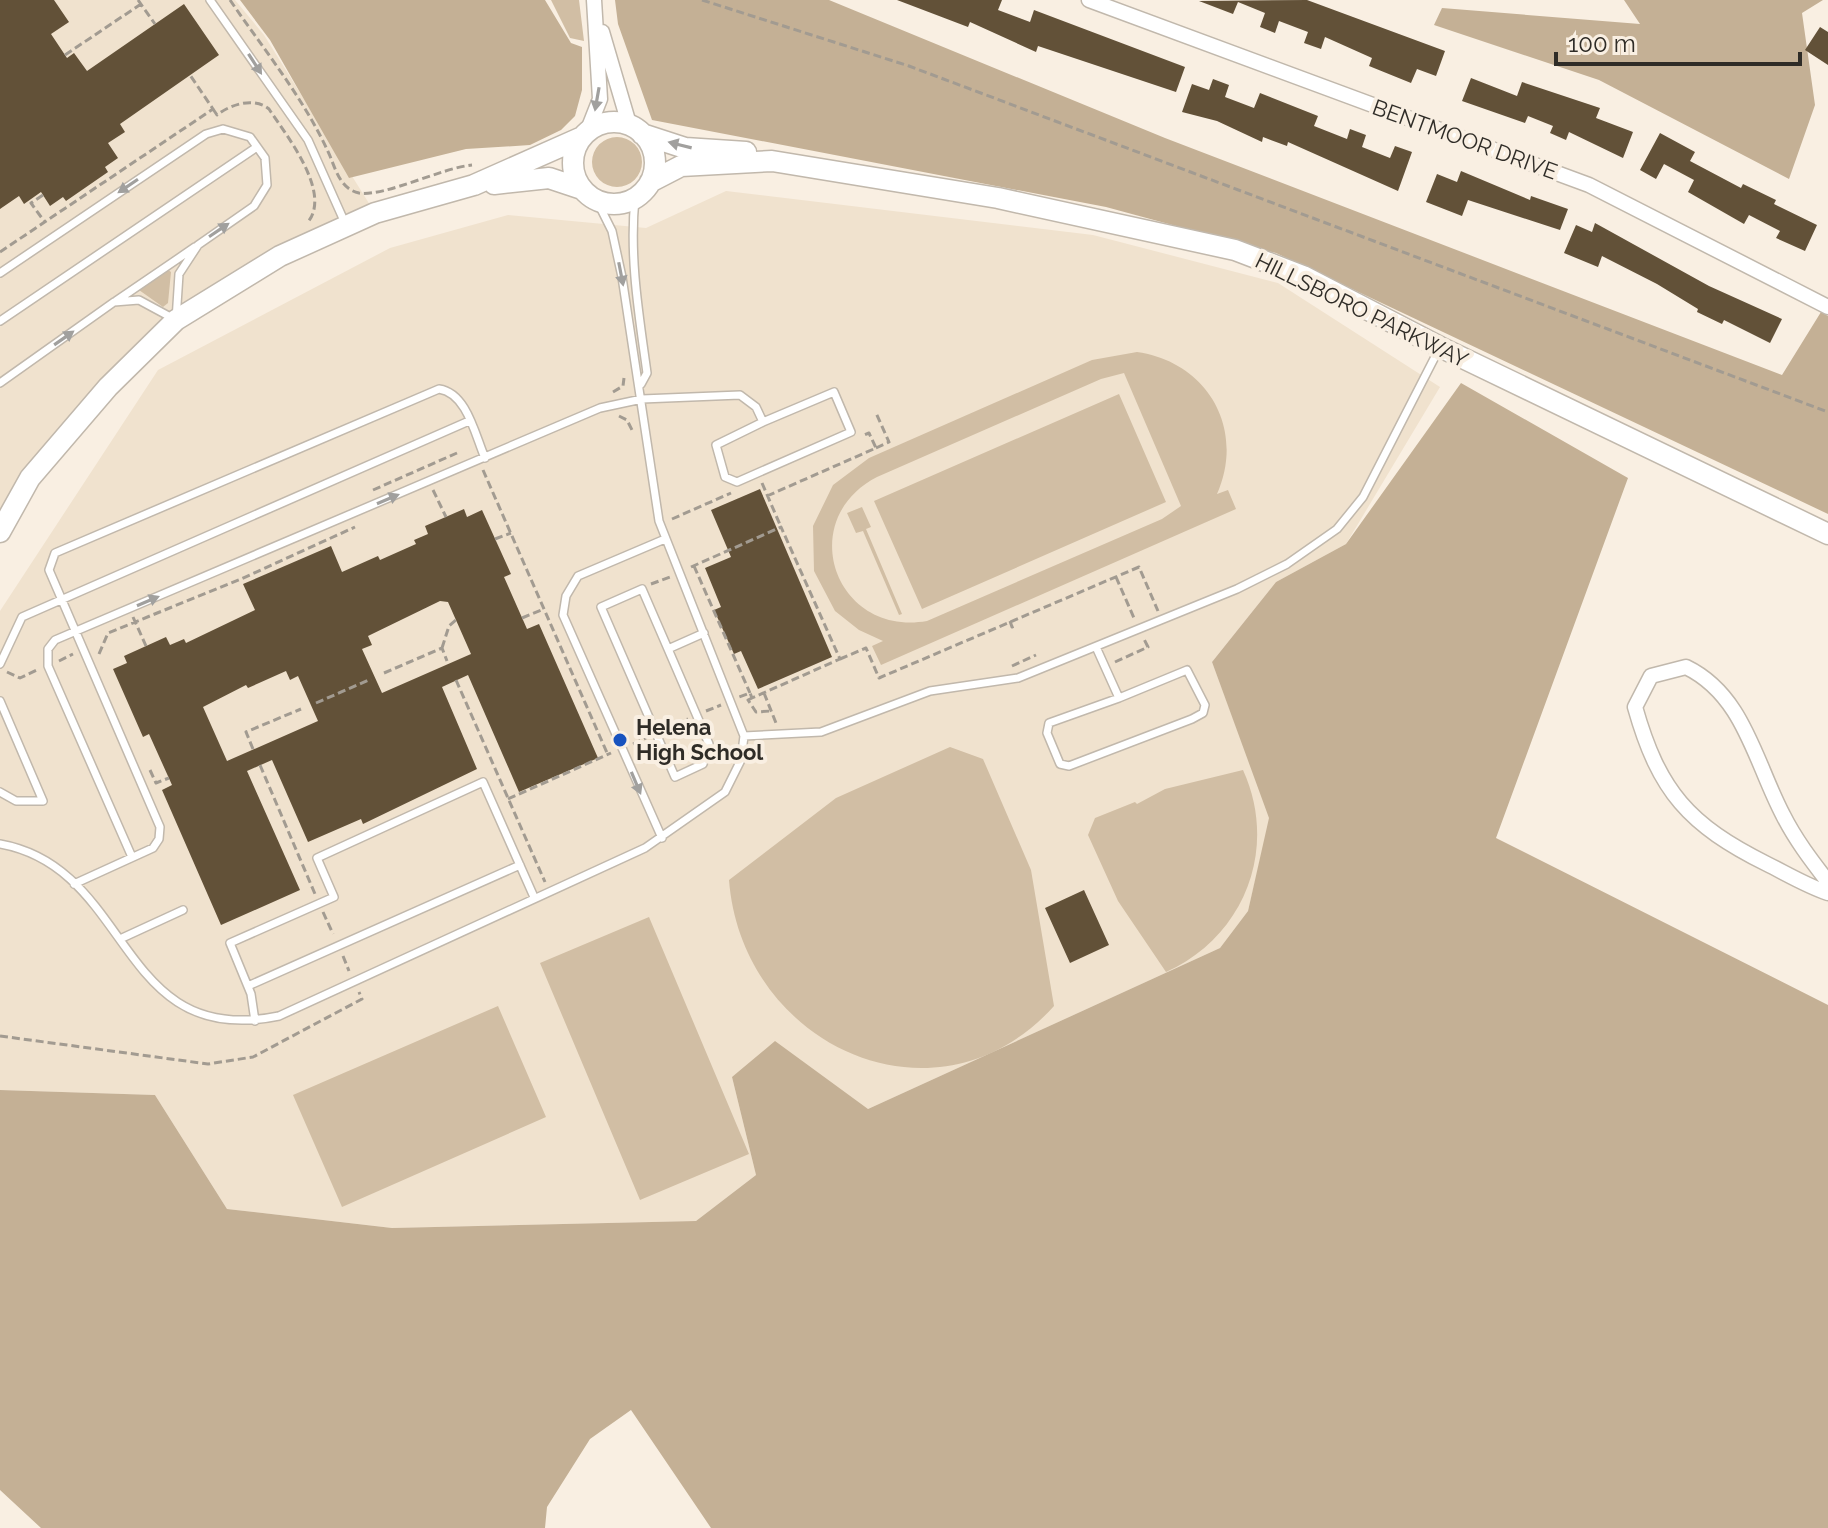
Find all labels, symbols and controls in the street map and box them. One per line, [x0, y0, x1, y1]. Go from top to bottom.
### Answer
scale bar [1556, 16, 1800, 66]
text: 100 m [1568, 29, 1636, 58]
one-way arrow [248, 53, 263, 74]
one-way arrow [590, 86, 602, 111]
street label: BENTMOOR DRIVE [1369, 93, 1561, 185]
one-way arrow [667, 138, 692, 150]
one-way arrow [118, 179, 139, 194]
one-way arrow [208, 224, 230, 238]
street label: HILLSBORO PARKWAY [1251, 247, 1473, 373]
one-way arrow [615, 262, 627, 287]
one-way arrow [53, 331, 74, 346]
one-way arrow [376, 493, 399, 506]
one-way arrow [136, 594, 160, 607]
place label: Helena High School [636, 714, 764, 765]
marker: Helena High School [611, 731, 629, 749]
one-way arrow [629, 772, 642, 795]

